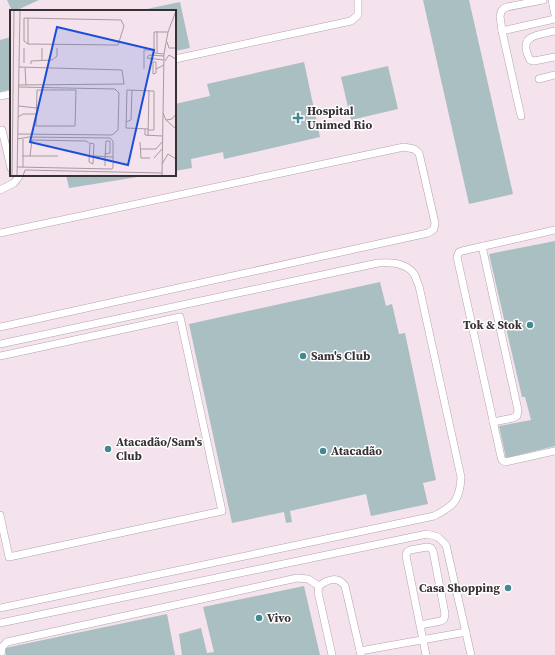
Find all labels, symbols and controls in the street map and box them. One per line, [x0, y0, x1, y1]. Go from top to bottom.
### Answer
inset map [10, 10, 176, 176]
place label: Hospital Unimed Rio [307, 103, 372, 133]
marker: Hospital Unimed Rio [292, 112, 304, 124]
place label: Tok & Stok [463, 317, 523, 333]
marker: Tok & Stok [525, 320, 535, 330]
place label: Sam's Club [311, 348, 370, 364]
marker: Sam's Club [298, 351, 308, 361]
place label: Atacadão/Sam's Club [116, 434, 203, 464]
place label: Atacadão [331, 443, 382, 459]
marker: Atacadão/Sam's Club [103, 444, 113, 454]
marker: Atacadão [318, 446, 328, 456]
place label: Casa Shopping [419, 580, 500, 596]
marker: Casa Shopping [503, 583, 513, 593]
place label: Vivo [267, 610, 291, 626]
marker: Vivo [254, 613, 264, 623]

